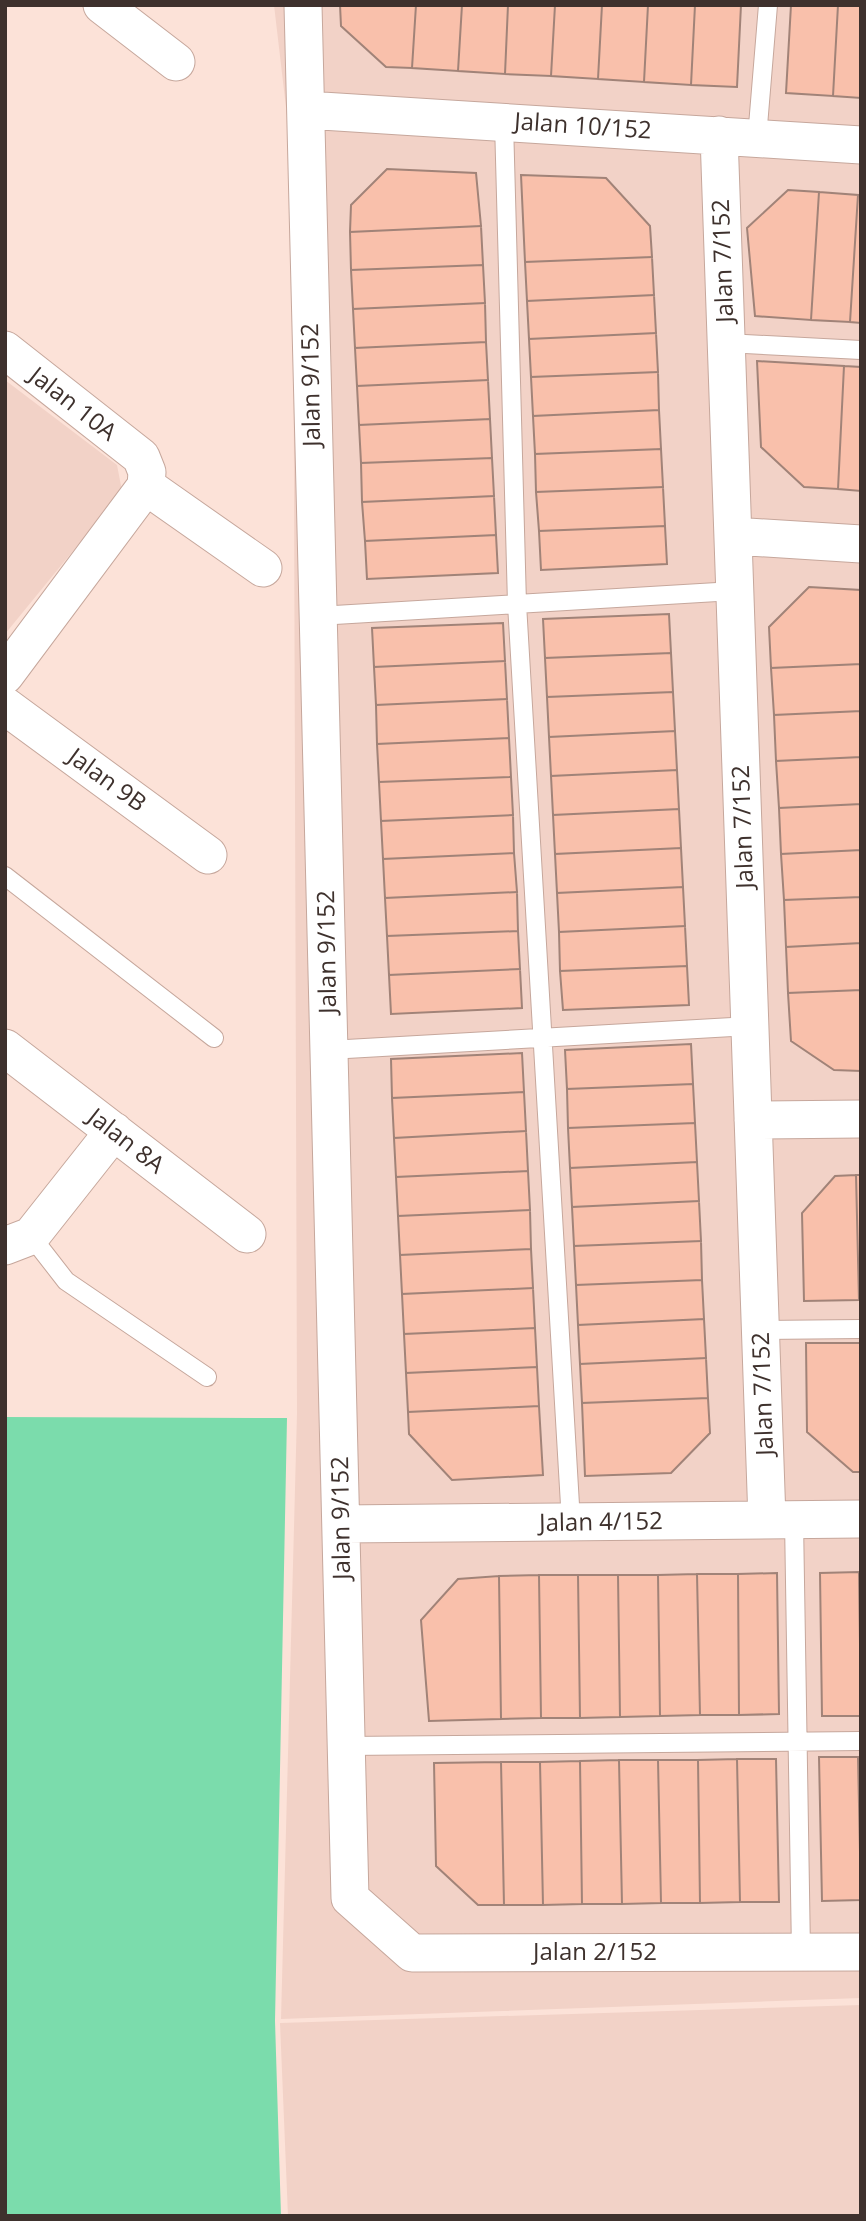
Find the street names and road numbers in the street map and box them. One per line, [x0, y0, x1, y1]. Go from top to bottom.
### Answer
street label: Jalan 10/152 [511, 103, 653, 146]
street label: Jalan 7/152 [703, 199, 740, 326]
street label: Jalan 9/152 [292, 323, 327, 449]
street label: Jalan 10A [22, 357, 125, 448]
street label: Jalan 9B [60, 738, 154, 818]
street label: Jalan 7/152 [723, 765, 760, 892]
street label: Jalan 9/152 [308, 890, 343, 1016]
street label: Jalan 8A [80, 1098, 173, 1181]
street label: Jalan 7/152 [743, 1332, 780, 1459]
street label: Jalan 9/152 [322, 1456, 357, 1582]
street label: Jalan 4/152 [537, 1503, 663, 1538]
street label: Jalan 2/152 [531, 1934, 657, 1967]

